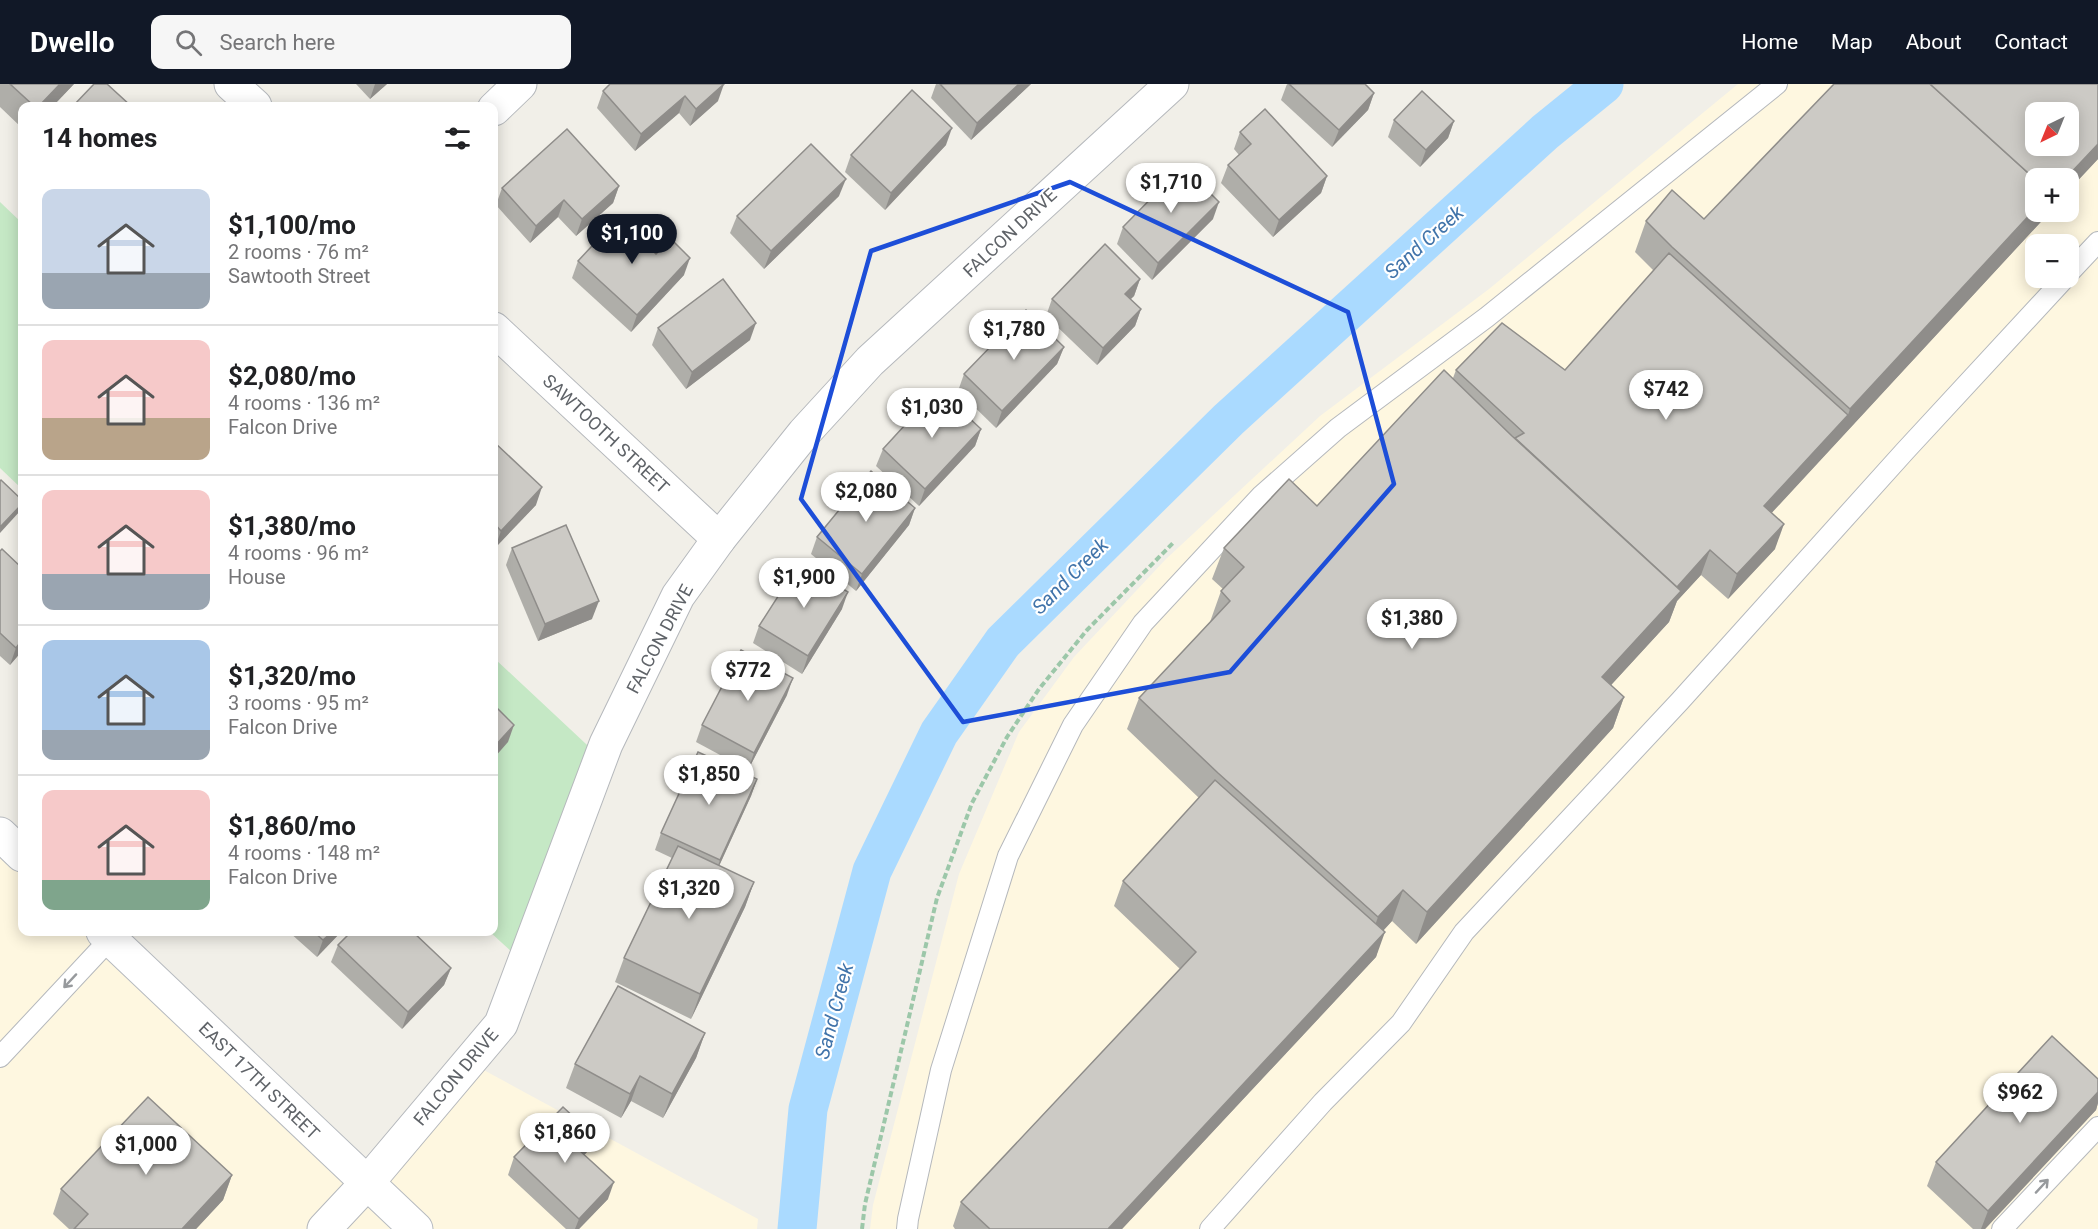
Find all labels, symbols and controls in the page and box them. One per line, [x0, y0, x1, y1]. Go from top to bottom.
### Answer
search box [151, 15, 571, 69]
text: Dwello [30, 26, 115, 59]
icon: search [172, 26, 205, 59]
text: Search here [220, 30, 335, 55]
text: Home [1742, 30, 1798, 54]
text: Map [1831, 30, 1873, 54]
text: About [1906, 30, 1962, 54]
text: Contact [1995, 30, 2068, 54]
north arrow [2025, 102, 2079, 156]
map controls [2025, 102, 2079, 288]
icon: filters [441, 122, 474, 155]
text: 14 homes [42, 123, 157, 153]
pin: $1,710 [1122, 163, 1220, 214]
button: + [2025, 168, 2079, 222]
text: $1,710 [1140, 170, 1202, 194]
street label: FALCON DRIVE [959, 184, 1061, 281]
water label: Sand Creek [1380, 199, 1469, 284]
text: $1,100/mo [228, 210, 356, 240]
icon: home [90, 213, 162, 285]
pin: $1,100 [583, 214, 681, 265]
text: $1,100 [601, 221, 663, 245]
button: − [2025, 234, 2079, 288]
text: 2 rooms · 76 m² [228, 240, 369, 264]
text: Sawtooth Street [228, 264, 370, 288]
pin: $1,780 [965, 310, 1063, 361]
text: $1,780 [983, 317, 1045, 341]
text: $2,080/mo [228, 361, 356, 391]
icon: home [90, 364, 162, 436]
street label: SAWTOOTH STREET [539, 370, 674, 498]
pin: $742 [1630, 370, 1702, 421]
text: $742 [1643, 377, 1689, 401]
pin: $1,030 [883, 388, 981, 439]
text: 4 rooms · 136 m² [228, 391, 380, 415]
text: $1,030 [901, 395, 963, 419]
text: Falcon Drive [228, 415, 337, 439]
pin: $2,080 [817, 472, 915, 523]
text: $2,080 [835, 479, 897, 503]
text: $1,380/mo [228, 511, 356, 541]
icon: home [90, 514, 162, 586]
water label: Sand Creek [1027, 532, 1114, 619]
text: 4 rooms · 96 m² [228, 541, 369, 565]
pin: $1,900 [755, 558, 853, 609]
text: House [228, 565, 286, 589]
text: $1,900 [773, 565, 835, 589]
street label: FALCON DRIVE [622, 581, 697, 697]
pin: $1,380 [1363, 599, 1461, 650]
text: $1,380 [1381, 606, 1443, 630]
pin: $772 [712, 651, 784, 702]
text: $772 [725, 658, 771, 682]
text: $1,320/mo [228, 661, 356, 691]
icon: home [90, 664, 162, 736]
text: 3 rooms · 95 m² [228, 691, 369, 715]
text: Falcon Drive [228, 715, 337, 739]
pin: $1,850 [660, 755, 758, 806]
text: $1,850 [678, 762, 740, 786]
text: $1,860/mo [228, 811, 356, 841]
icon: home [90, 814, 162, 886]
text: 4 rooms · 148 m² [228, 841, 380, 865]
text: Falcon Drive [228, 865, 337, 889]
pin: $1,320 [640, 869, 738, 920]
text: $1,320 [658, 876, 720, 900]
water label: Sand Creek [810, 959, 859, 1061]
one-way arrow [63, 974, 78, 989]
street label: EAST 17TH STREET [195, 1018, 324, 1144]
street label: FALCON DRIVE [409, 1024, 502, 1129]
pin: $962 [1984, 1073, 2056, 1124]
text: $962 [1997, 1080, 2043, 1104]
pin: $1,860 [516, 1113, 614, 1164]
text: $1,860 [534, 1120, 596, 1144]
pin: $1,000 [97, 1125, 195, 1176]
text: $1,000 [115, 1132, 177, 1156]
one-way arrow [2035, 1179, 2050, 1194]

